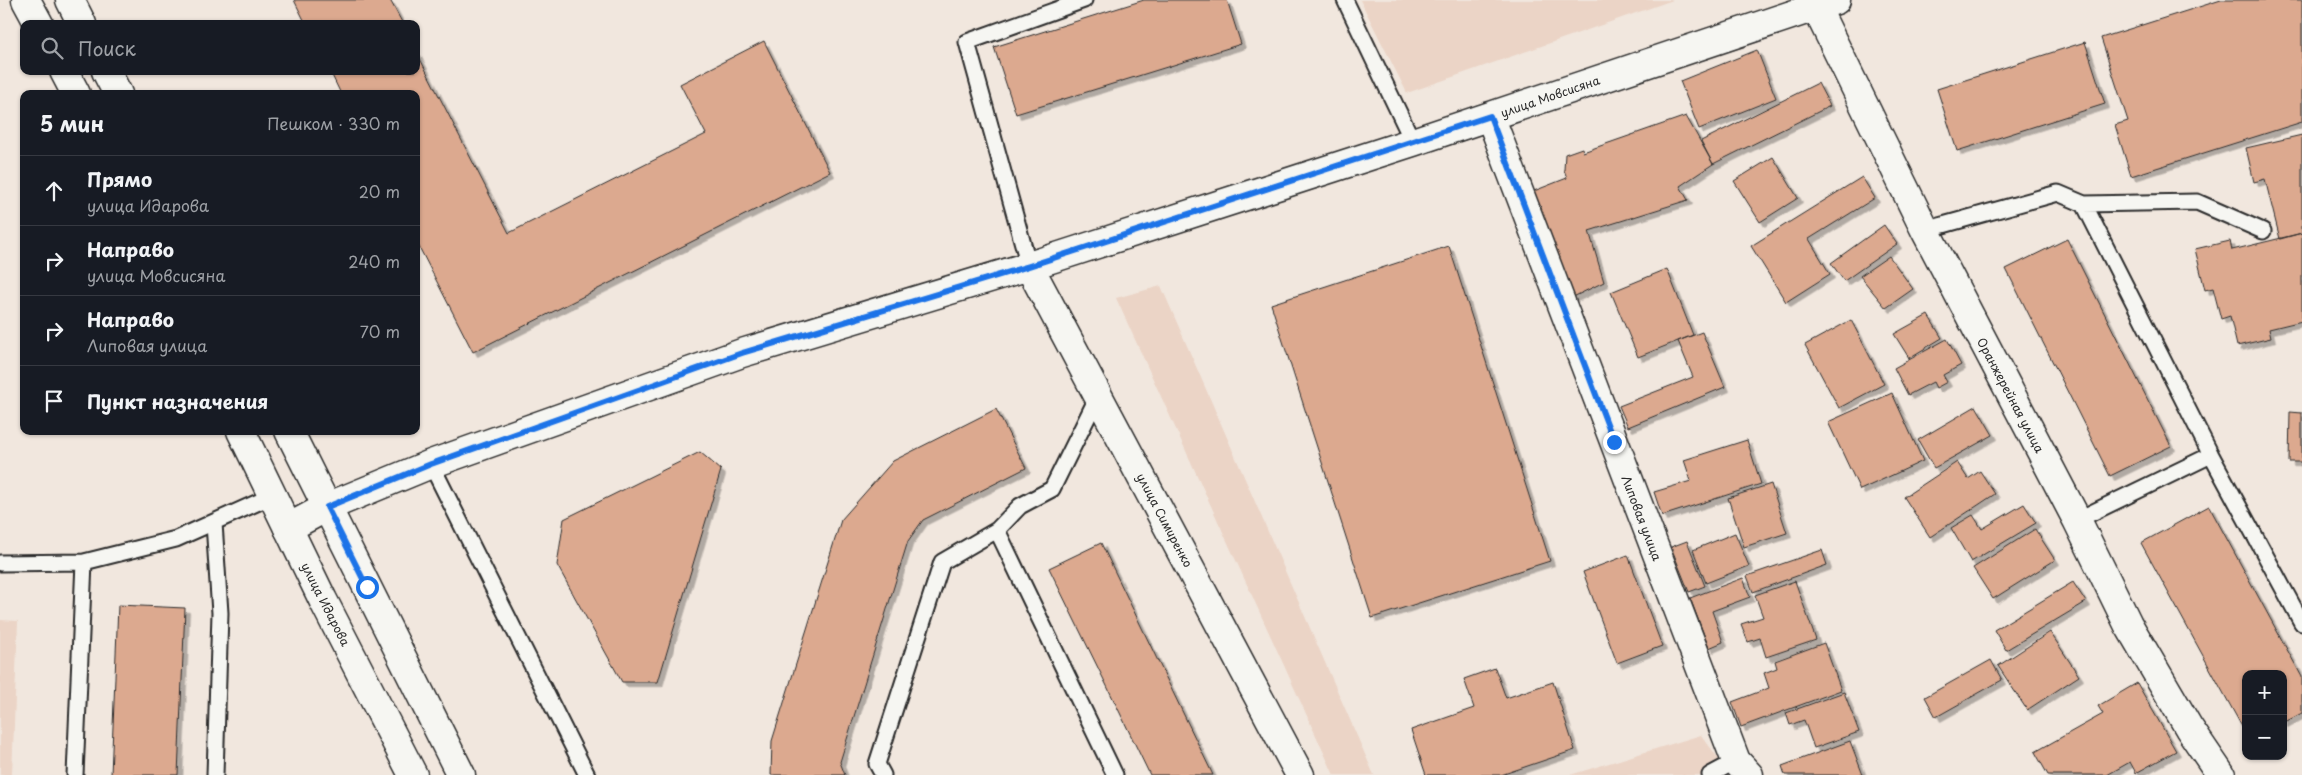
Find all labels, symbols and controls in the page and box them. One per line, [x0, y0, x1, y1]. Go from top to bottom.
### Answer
search box [20, 20, 420, 75]
icon: search [38, 34, 66, 62]
text: Поиск [78, 34, 136, 62]
street label: улица Мовсисяна [1498, 70, 1603, 121]
text: 5 мин [40, 107, 104, 139]
text: Пешком · 330 m [267, 111, 400, 135]
text: Прямо [87, 165, 152, 193]
icon: ahead [40, 177, 68, 205]
text: 20 m [359, 179, 400, 203]
text: улица Идарова [87, 193, 209, 217]
text: Направо [87, 235, 174, 263]
icon: right [40, 247, 68, 275]
text: 240 m [348, 249, 400, 273]
text: улица Мовсисяна [87, 263, 225, 287]
text: Направо [87, 305, 174, 333]
icon: right [40, 317, 68, 345]
text: 70 m [360, 319, 400, 343]
text: Липовая улица [87, 333, 207, 357]
street label: Оранжерейная улица [1973, 334, 2049, 456]
icon: arrive [40, 387, 68, 415]
text: Пункт назначения [87, 387, 268, 415]
route end [1603, 431, 1626, 454]
street label: улица Симиренко [1133, 470, 1198, 571]
street label: Липовая улица [1617, 473, 1667, 564]
street label: улица Идарова [297, 559, 355, 649]
route start [356, 576, 379, 599]
map controls [2242, 670, 2287, 760]
button: + [2242, 670, 2287, 715]
button: − [2242, 715, 2287, 760]

